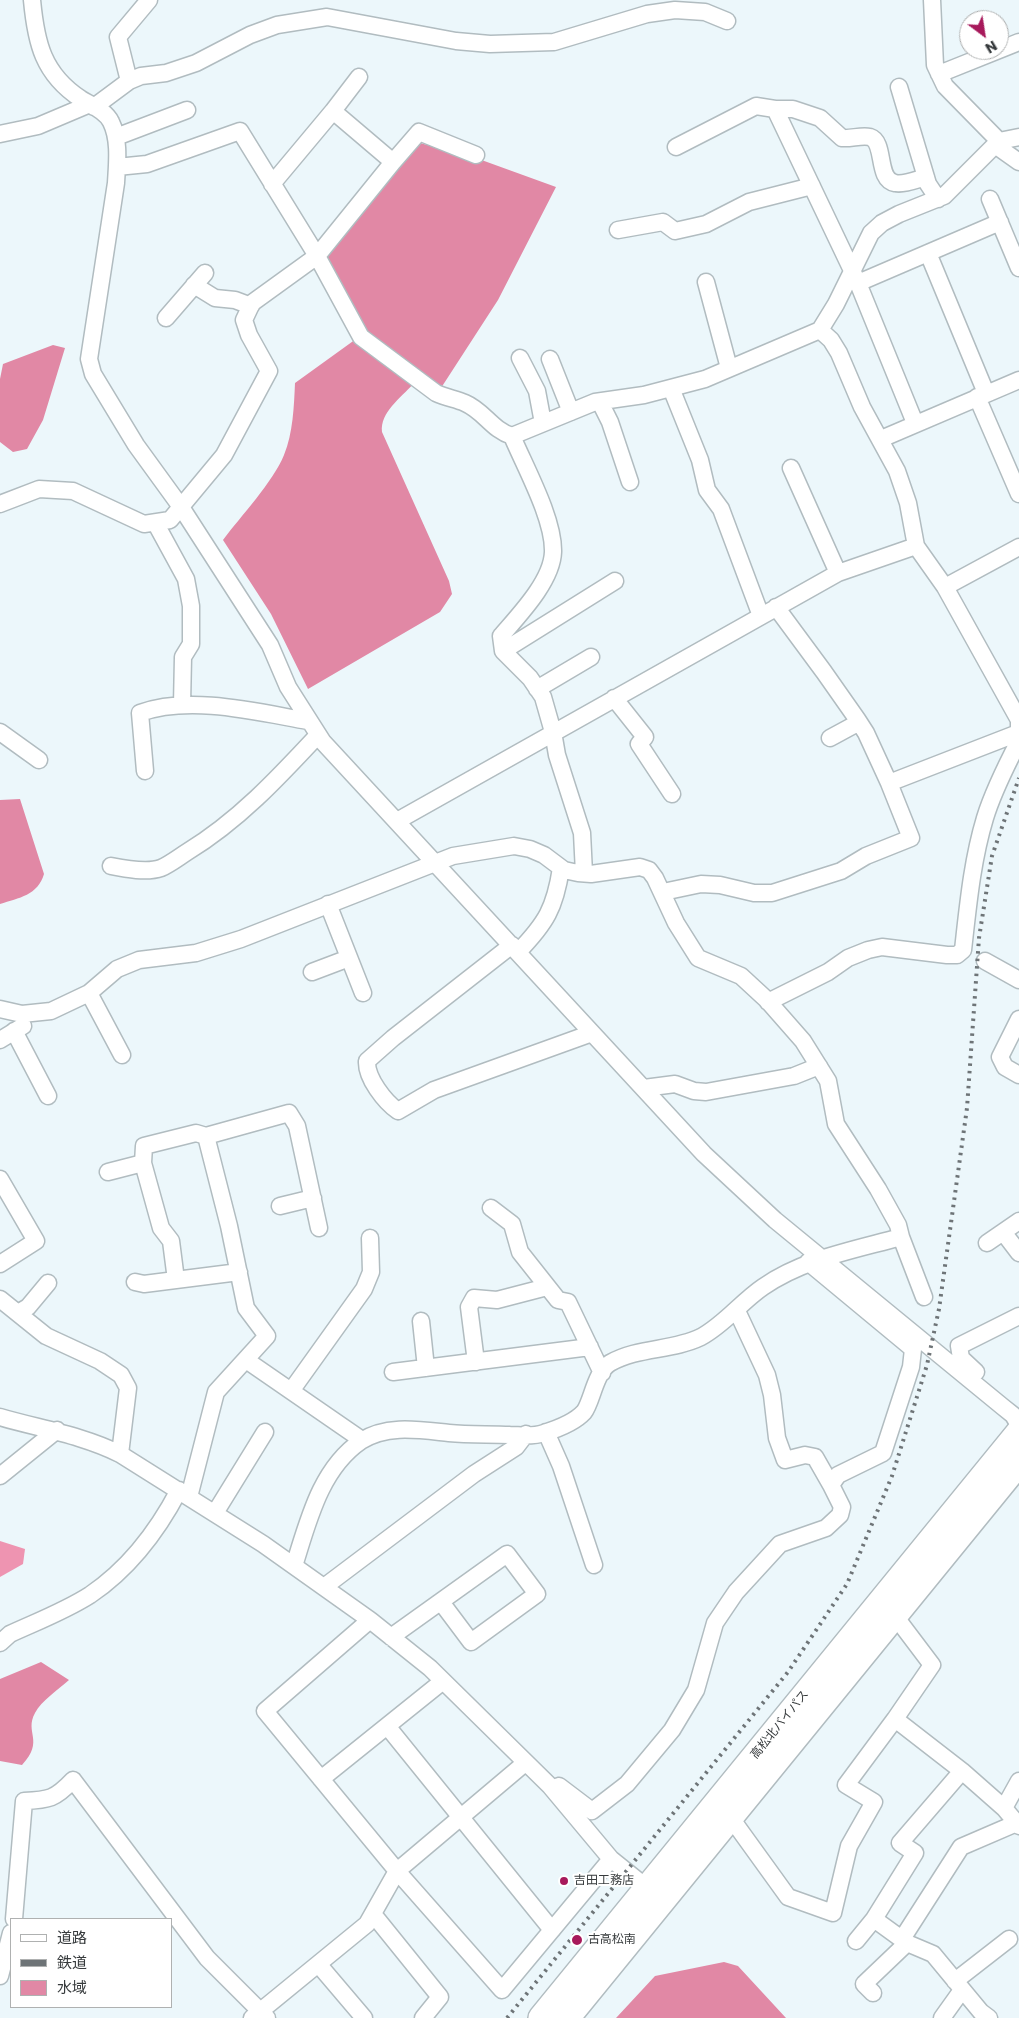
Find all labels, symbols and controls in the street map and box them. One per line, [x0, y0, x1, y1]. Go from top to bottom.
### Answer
north arrow [959, 10, 1009, 60]
text: N [982, 36, 1001, 58]
street label: 高松北バイパス [748, 1688, 812, 1762]
place label: 吉田工務店 [574, 1874, 634, 1888]
marker: 吉田工務店 [558, 1875, 570, 1887]
legend [10, 1918, 172, 2008]
text: 道路 [57, 1927, 87, 1948]
marker: 古高松南 [570, 1933, 584, 1947]
place label: 古高松南 [588, 1933, 636, 1947]
text: 鉄道 [57, 1952, 87, 1973]
text: 水域 [57, 1977, 87, 1998]

